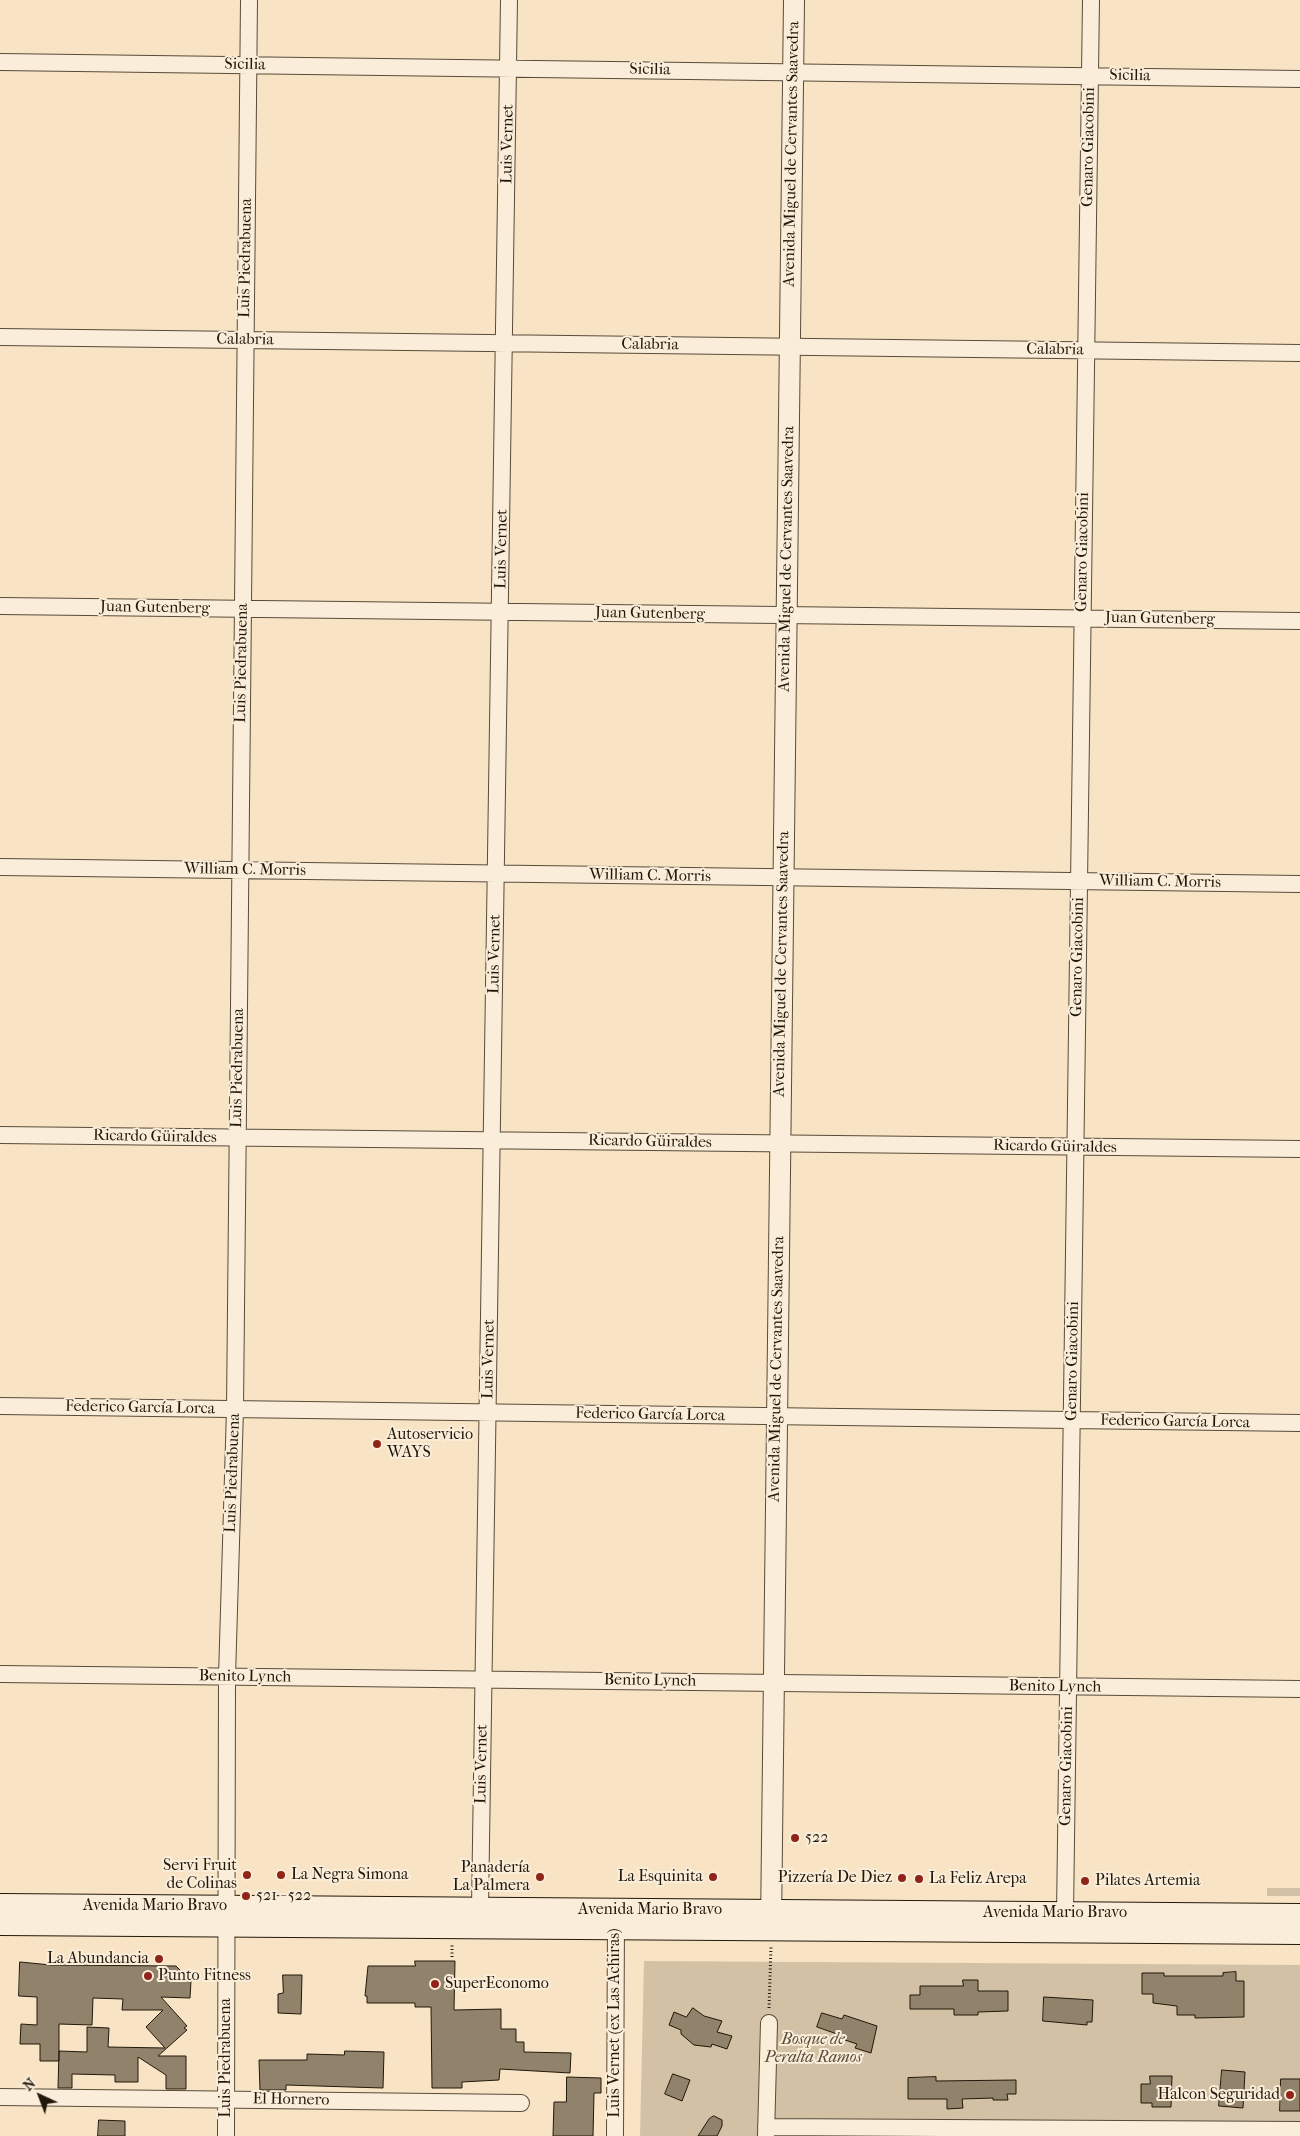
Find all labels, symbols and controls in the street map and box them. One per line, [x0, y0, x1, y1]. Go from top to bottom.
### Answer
street label: Avenida Miguel de Cervantes Saavedra [780, 21, 804, 287]
street label: Sicilia [224, 55, 266, 75]
street label: Sicilia [629, 60, 671, 80]
street label: Sicilia [1109, 66, 1151, 86]
street label: Genaro Giacobini [1078, 87, 1100, 207]
street label: Luis Vernet [498, 104, 518, 184]
street label: Luis Piedrabuena [235, 198, 257, 318]
street label: Calabria [216, 330, 274, 350]
street label: Calabria [621, 335, 679, 355]
street label: Calabria [1026, 340, 1084, 360]
street label: Avenida Miguel de Cervantes Saavedra [775, 426, 799, 692]
street label: Genaro Giacobini [1072, 492, 1094, 612]
street label: Luis Vernet [492, 509, 512, 589]
street label: Juan Gutenberg [100, 597, 210, 619]
street label: Luis Piedrabuena [231, 603, 253, 723]
street label: Juan Gutenberg [595, 603, 705, 625]
street label: Juan Gutenberg [1105, 608, 1215, 630]
street label: Avenida Miguel de Cervantes Saavedra [770, 831, 794, 1097]
street label: William C. Morris [184, 859, 306, 881]
street label: William C. Morris [589, 865, 711, 887]
street label: William C. Morris [1099, 871, 1221, 893]
street label: Genaro Giacobini [1067, 897, 1089, 1017]
street label: Luis Vernet [485, 914, 505, 994]
street label: Luis Piedrabuena [227, 1008, 249, 1128]
street label: Ricardo Güiraldes [93, 1126, 217, 1148]
street label: Ricardo Güiraldes [588, 1131, 712, 1153]
street label: Ricardo Güiraldes [993, 1136, 1117, 1158]
street label: Avenida Miguel de Cervantes Saavedra [765, 1236, 789, 1502]
street label: Genaro Giacobini [1062, 1301, 1084, 1421]
street label: Luis Vernet [479, 1319, 499, 1399]
street label: Federico García Lorca [65, 1397, 215, 1419]
street label: Federico García Lorca [575, 1404, 725, 1426]
street label: Federico García Lorca [1100, 1411, 1250, 1433]
street label: Luis Piedrabuena [221, 1413, 245, 1533]
place label: Autoservicio WAYS [387, 1425, 473, 1463]
marker: Autoservicio WAYS [371, 1438, 383, 1450]
street label: Benito Lynch [199, 1667, 291, 1687]
street label: Benito Lynch [604, 1671, 696, 1691]
street label: Benito Lynch [1009, 1677, 1101, 1697]
street label: Genaro Giacobini [1056, 1706, 1078, 1826]
street label: Luis Vernet [472, 1724, 492, 1804]
place label: 522 [805, 1828, 828, 1848]
marker: 522 [789, 1832, 801, 1844]
place label: Servi Fruit de Colinas [163, 1856, 237, 1894]
place label: Panadería La Palmera [453, 1858, 530, 1896]
place label: La Negra Simona [291, 1865, 408, 1885]
place label: La Esquinita [618, 1867, 703, 1887]
place label: Pizzería De Diez [778, 1868, 892, 1888]
marker: Servi Fruit de Colinas [241, 1869, 253, 1881]
marker: La Negra Simona [275, 1869, 287, 1881]
place label: La Feliz Arepa [929, 1869, 1027, 1889]
marker: Panadería La Palmera [534, 1871, 546, 1883]
marker: La Esquinita [707, 1871, 719, 1883]
place label: Pilates Artemia [1095, 1871, 1200, 1891]
marker: Pizzería De Diez [896, 1872, 908, 1884]
marker: La Feliz Arepa [913, 1873, 925, 1885]
marker: Pilates Artemia [1079, 1875, 1091, 1887]
place label: 521 - 522 [256, 1886, 311, 1906]
marker: 521 - 522 [240, 1890, 252, 1902]
street label: Avenida Mario Bravo [83, 1896, 227, 1916]
street label: Avenida Mario Bravo [578, 1900, 722, 1920]
street label: Avenida Mario Bravo [983, 1903, 1127, 1923]
street label: Luis Vernet (ex Las Achiras) [605, 1928, 625, 2118]
place label: La Abundancia [47, 1949, 149, 1969]
marker: La Abundancia [153, 1953, 165, 1965]
place label: Punto Fitness [158, 1966, 251, 1986]
marker: Punto Fitness [142, 1970, 154, 1982]
place label: SuperEconomo [445, 1974, 549, 1994]
marker: SuperEconomo [429, 1978, 441, 1990]
street label: Luis Piedrabuena [216, 1998, 236, 2118]
park label: Bosque de Peralta Ramos [764, 2030, 862, 2068]
north arrow [15, 2071, 65, 2121]
text: N [20, 2075, 39, 2095]
place label: Halcon Seguridad [1158, 2085, 1280, 2105]
marker: Halcon Seguridad [1284, 2089, 1296, 2101]
street label: El Hornero [252, 2090, 330, 2110]

